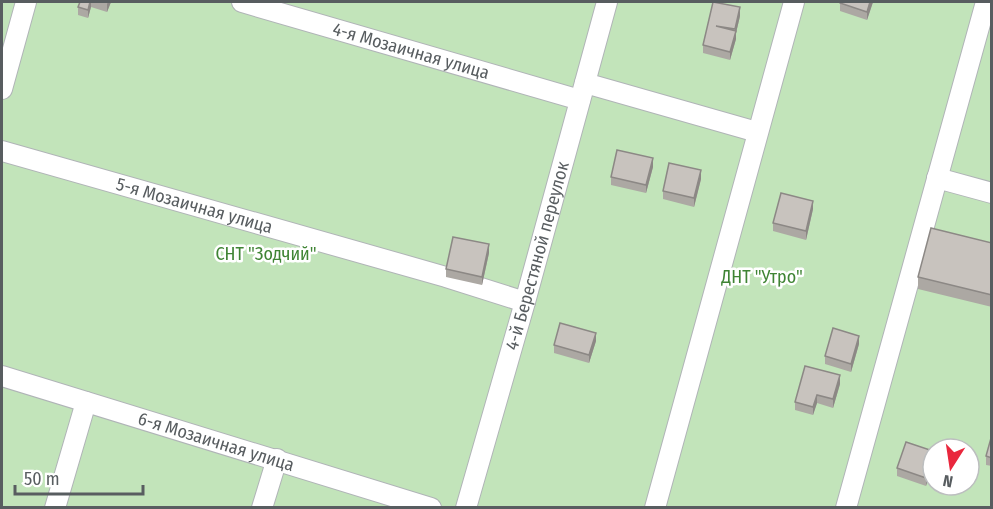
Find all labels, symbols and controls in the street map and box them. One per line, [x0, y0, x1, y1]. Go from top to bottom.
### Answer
street label: 4-я Мозаичная улица [330, 18, 492, 84]
street label: 4-й Берестяной переулок [501, 159, 574, 353]
street label: 5-я Мозаичная улица [114, 173, 275, 238]
park label: СНТ "Зодчий" [215, 243, 317, 265]
park label: ДНТ "Утро" [720, 266, 803, 288]
street label: 6-я Мозаичная улица [135, 407, 297, 476]
north arrow [921, 437, 981, 497]
scale bar [15, 458, 142, 496]
text: 50 m [24, 468, 60, 490]
text: N [941, 471, 955, 491]

